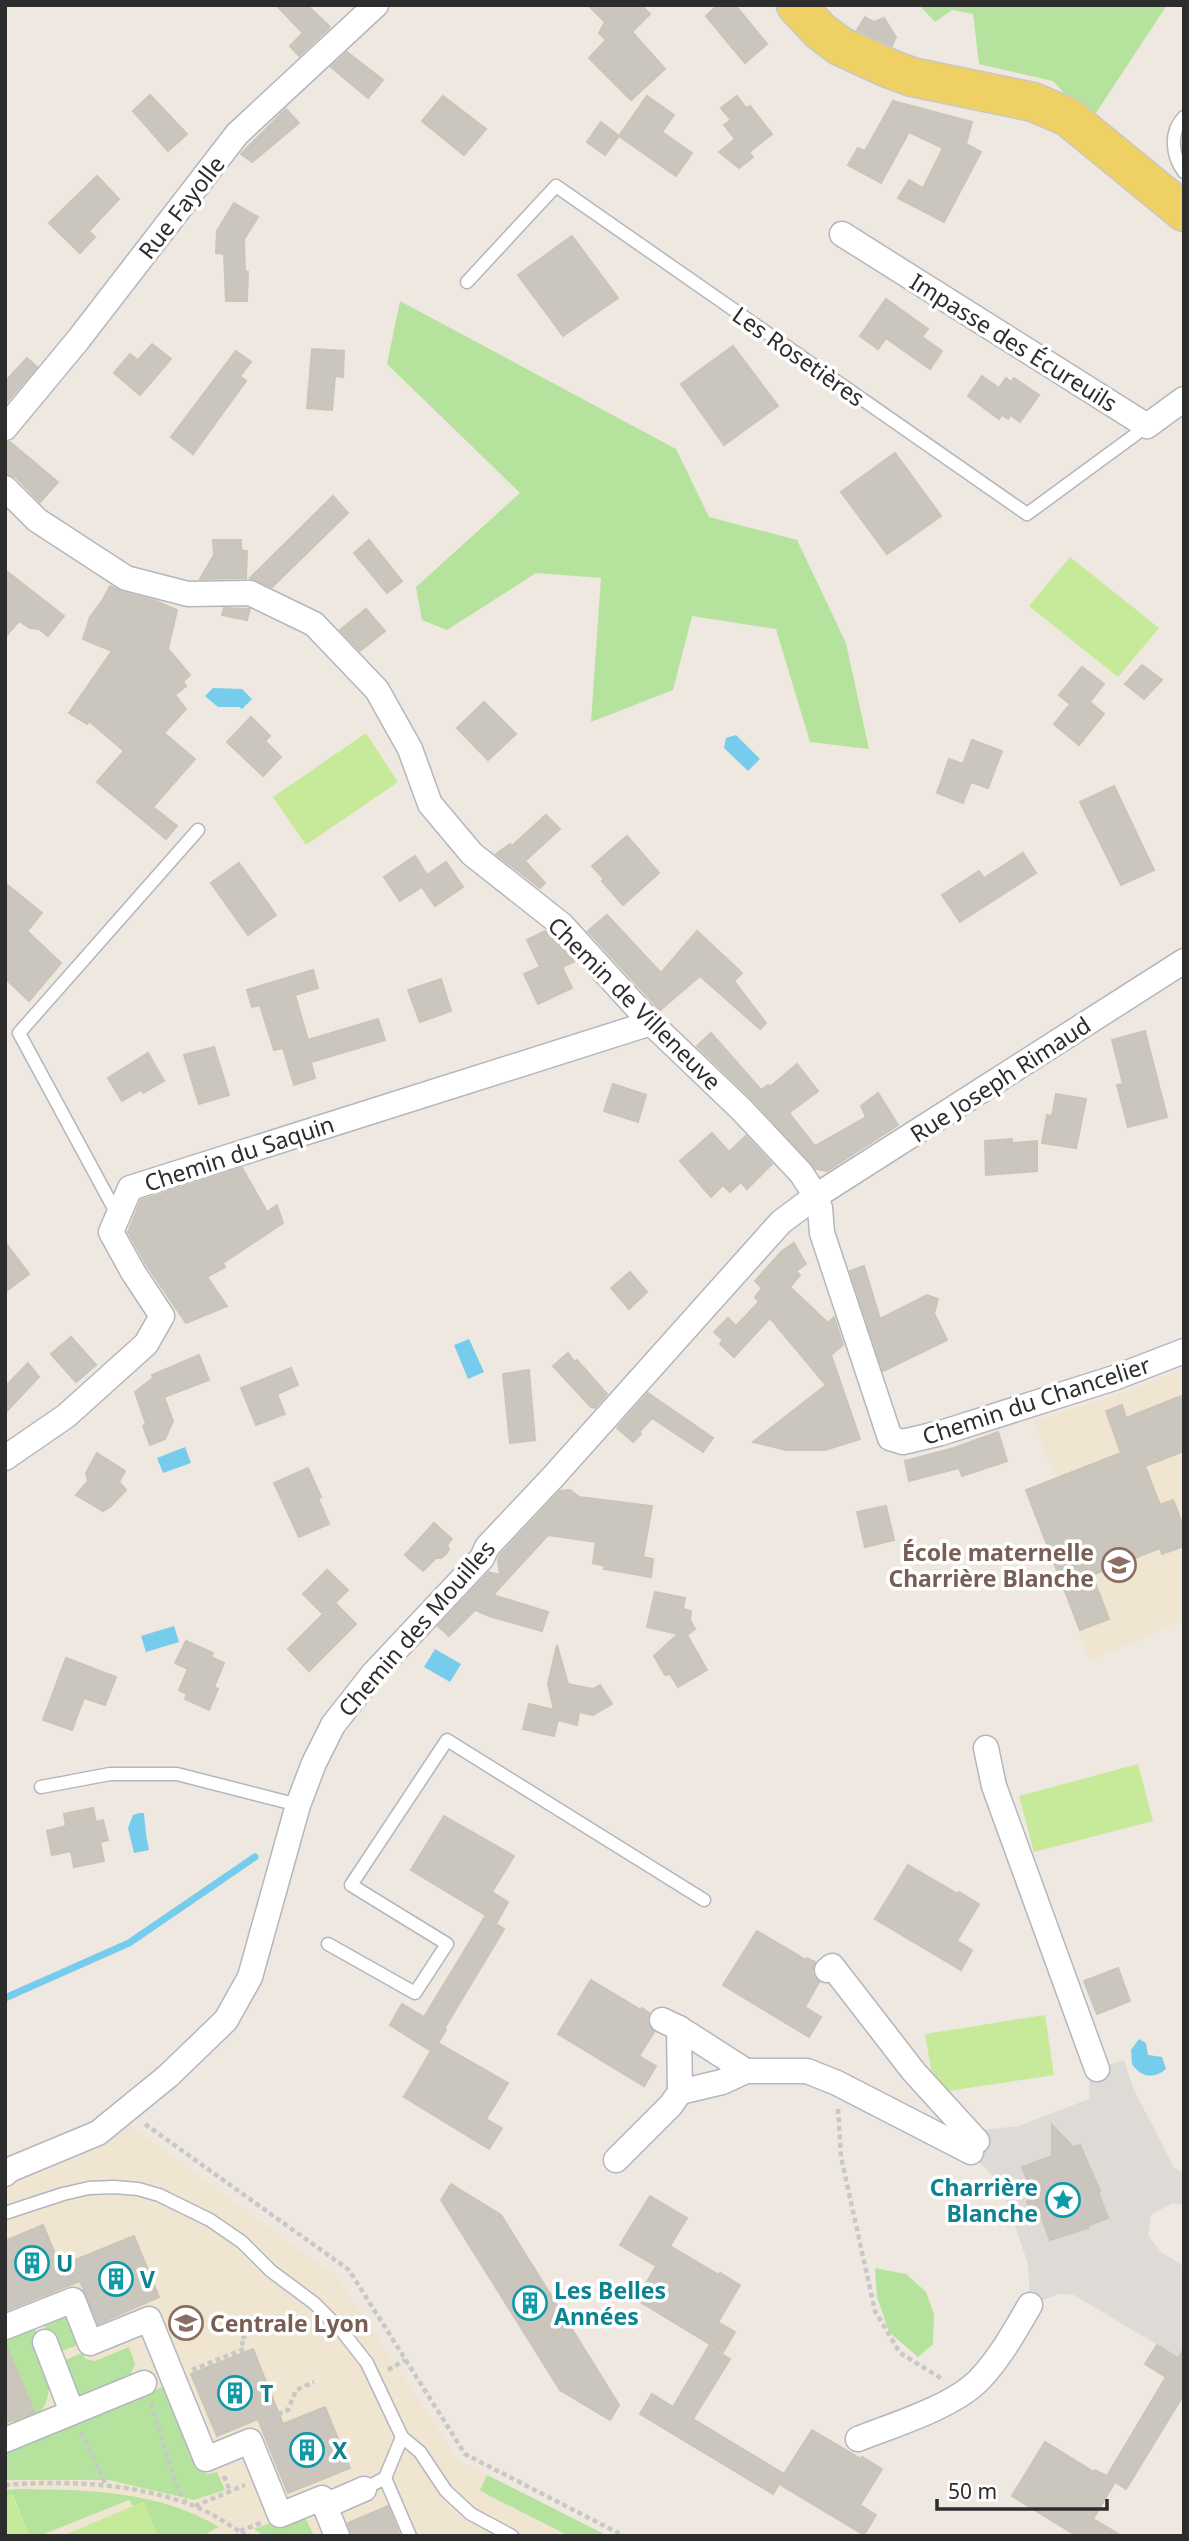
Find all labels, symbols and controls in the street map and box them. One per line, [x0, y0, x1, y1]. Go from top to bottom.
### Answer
street label: Rue Fayolle [131, 149, 231, 265]
street label: Impasse des Écureuils [904, 265, 1124, 419]
street label: Les Rosetières [727, 299, 871, 413]
street label: Chemin de Villeneuve [541, 909, 729, 1097]
street label: Rue Joseph Rimaud [904, 1009, 1096, 1149]
street label: Chemin du Saquin [140, 1107, 338, 1199]
street label: Chemin du Chancelier [918, 1348, 1155, 1452]
street label: Chemin des Mouilles [330, 1533, 502, 1723]
place label: École maternelle Charrière Blanche [888, 1536, 1094, 1594]
school or university icon: École maternelle Charrière Blanche [1100, 1546, 1138, 1584]
place label: Charrière Blanche [930, 2171, 1038, 2229]
place icon: Charrière Blanche [1044, 2181, 1082, 2219]
building icon: U [13, 2244, 51, 2282]
place label: U [56, 2247, 73, 2279]
building icon: V [97, 2260, 135, 2298]
place label: V [140, 2263, 155, 2295]
place label: Les Belles Années [554, 2274, 666, 2332]
building icon: Les Belles Années [511, 2284, 549, 2322]
school or university icon: Centrale Lyon [167, 2304, 205, 2342]
place label: Centrale Lyon [210, 2307, 369, 2339]
building icon: T [216, 2374, 254, 2412]
place label: T [260, 2377, 273, 2409]
building icon: X [288, 2431, 326, 2469]
place label: X [332, 2434, 348, 2466]
scale bar [937, 2468, 1107, 2512]
text: 50 m [948, 2477, 997, 2505]

